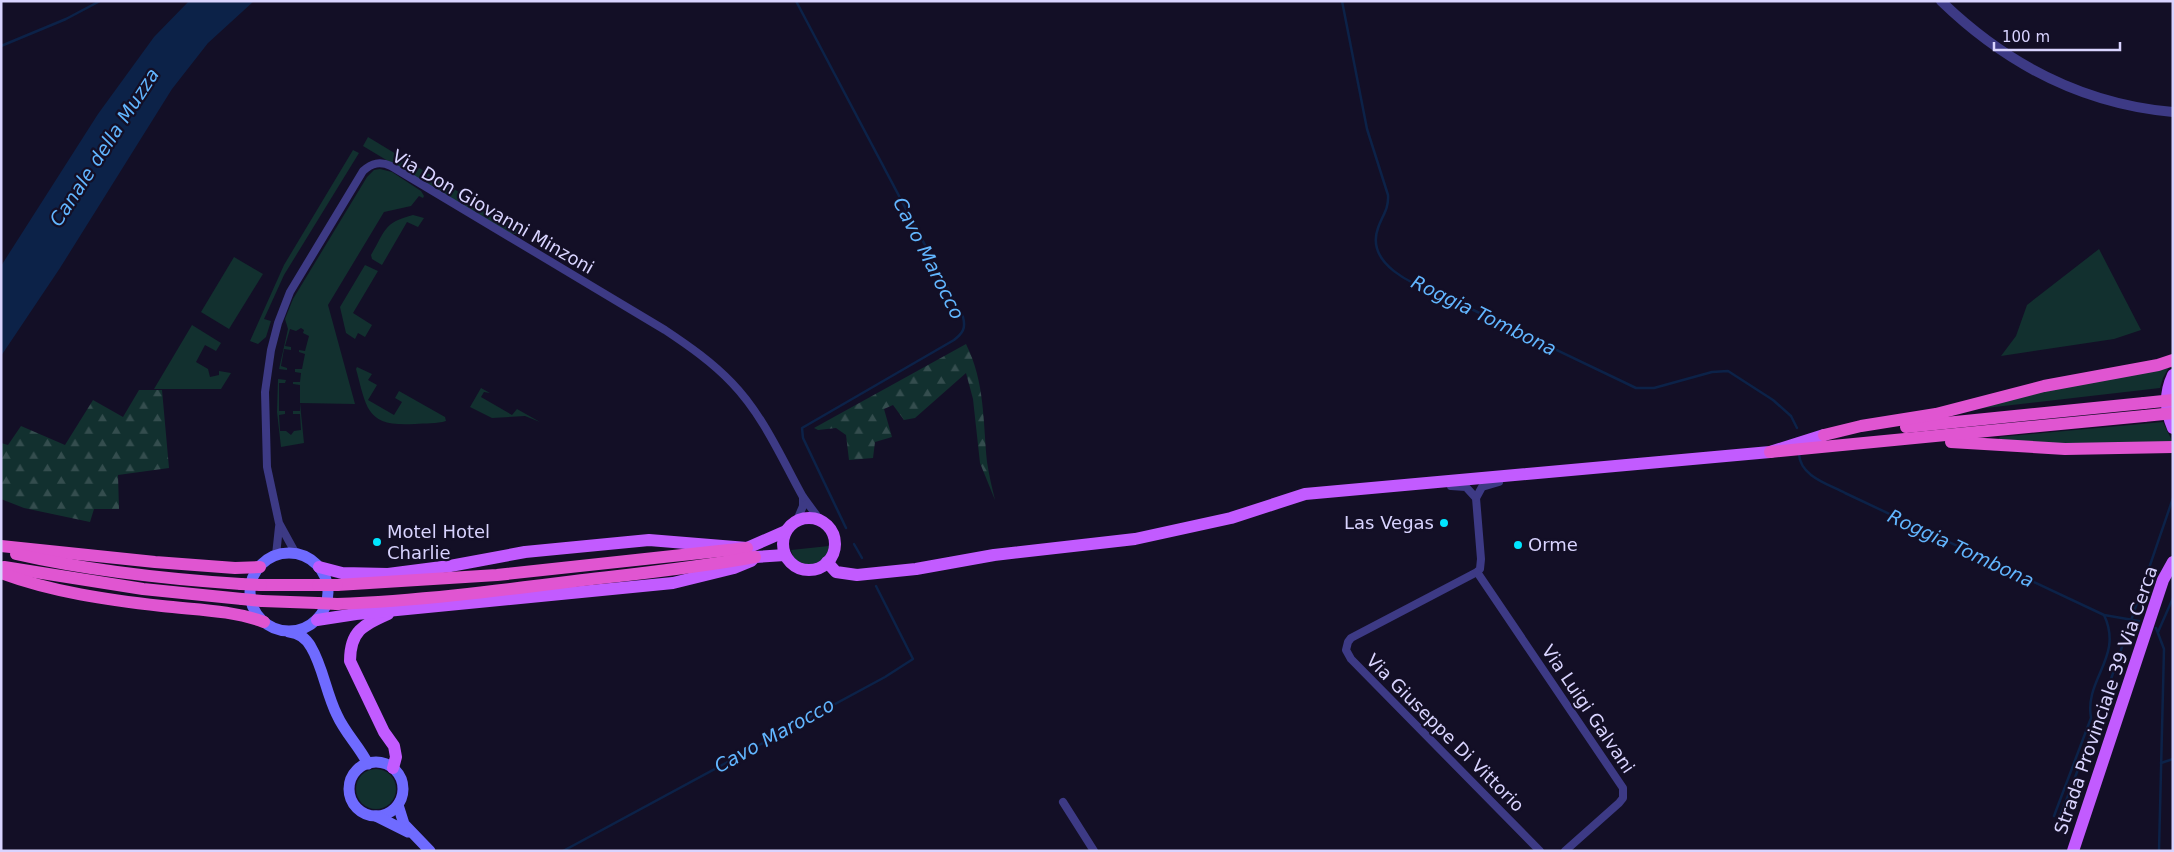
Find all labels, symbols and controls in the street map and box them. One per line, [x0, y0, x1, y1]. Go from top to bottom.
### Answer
scale bar [1994, 20, 2120, 52]
text: 100 m [2002, 28, 2050, 46]
water label: Canale della Muzza [45, 64, 163, 230]
street label: Via Don Giovanni Minzoni [389, 145, 598, 278]
water label: Cavo Marocco [889, 193, 969, 323]
water label: Roggia Tombona [1408, 270, 1560, 360]
water label: Roggia Tombona [1884, 505, 2038, 591]
place label: Las Vegas [1344, 512, 1434, 533]
marker: Las Vegas [1438, 517, 1450, 529]
place label: Motel Hotel Charlie [387, 521, 490, 563]
place label: Orme [1528, 534, 1578, 555]
marker: Motel Hotel Charlie [371, 536, 383, 548]
marker: Orme [1512, 539, 1524, 551]
street label: Strada Provinciale 39 Via Cerca [2050, 563, 2161, 837]
street label: Via Luigi Galvani [1538, 641, 1639, 777]
street label: Via Giuseppe Di Vittorio [1362, 650, 1528, 816]
water label: Cavo Marocco [710, 693, 838, 777]

